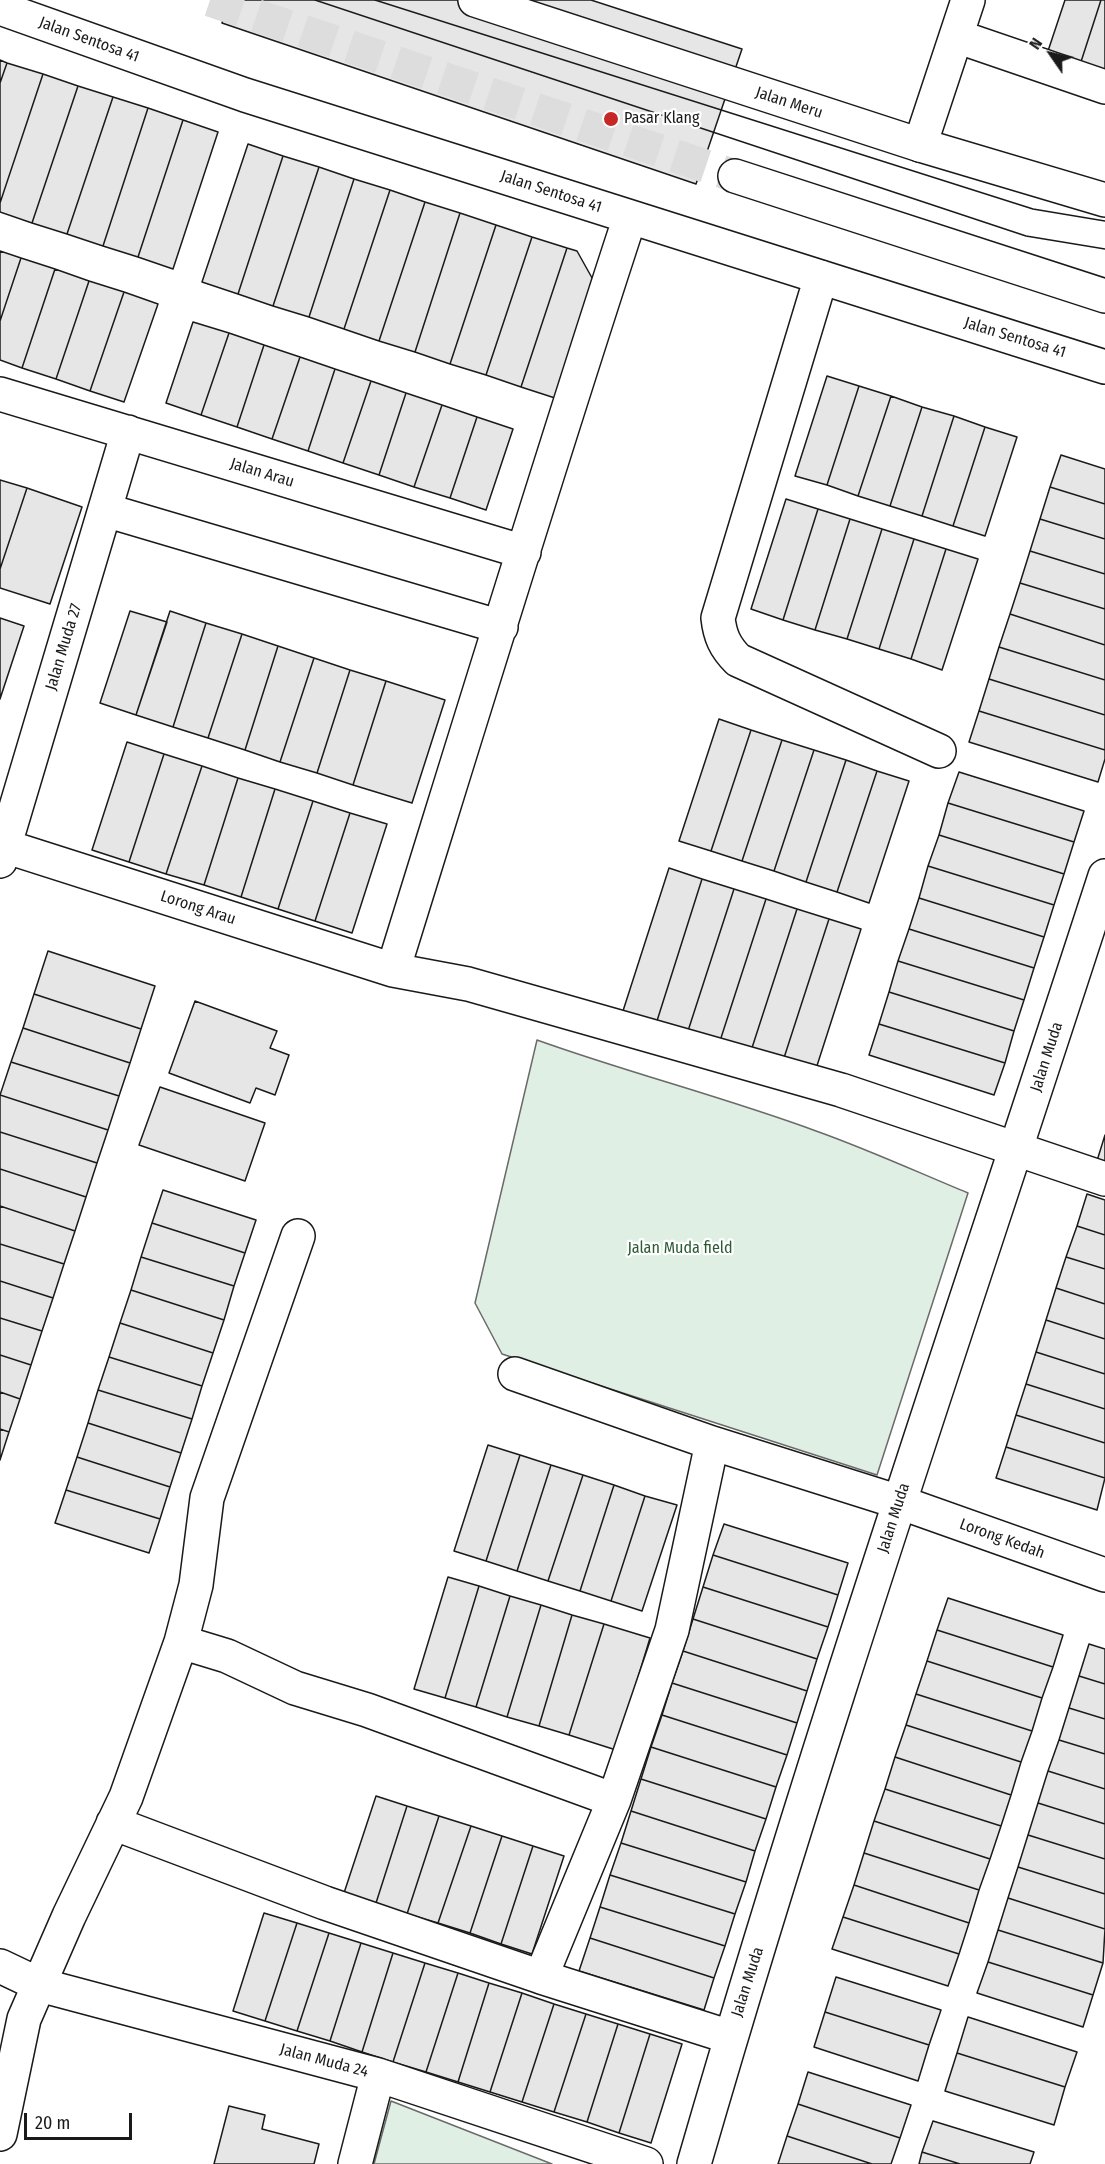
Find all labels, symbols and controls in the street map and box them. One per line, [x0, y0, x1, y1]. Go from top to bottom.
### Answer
street label: Jalan Sentosa 41 [36, 13, 142, 67]
north arrow [1021, 24, 1081, 84]
text: N [1025, 34, 1046, 53]
street label: Jalan Meru [753, 83, 825, 123]
place label: Pasar Klang [624, 109, 700, 129]
marker: Pasar Klang [602, 110, 620, 128]
street label: Jalan Sentosa 41 [498, 167, 604, 217]
street label: Jalan Sentosa 41 [962, 313, 1068, 363]
street label: Jalan Arau [228, 454, 296, 492]
street label: Jalan Muda 27 [42, 601, 86, 693]
street label: Lorong Arau [158, 887, 238, 929]
street label: Jalan Muda [1027, 1020, 1067, 1094]
park label: Jalan Muda field [627, 1239, 733, 1259]
street label: Jalan Muda [874, 1481, 914, 1555]
street label: Lorong Kedah [957, 1515, 1047, 1563]
street label: Jalan Muda [728, 1945, 768, 2019]
street label: Jalan Muda 24 [278, 2040, 370, 2082]
scale bar [27, 2101, 135, 2139]
text: 20 m [35, 2112, 70, 2134]

